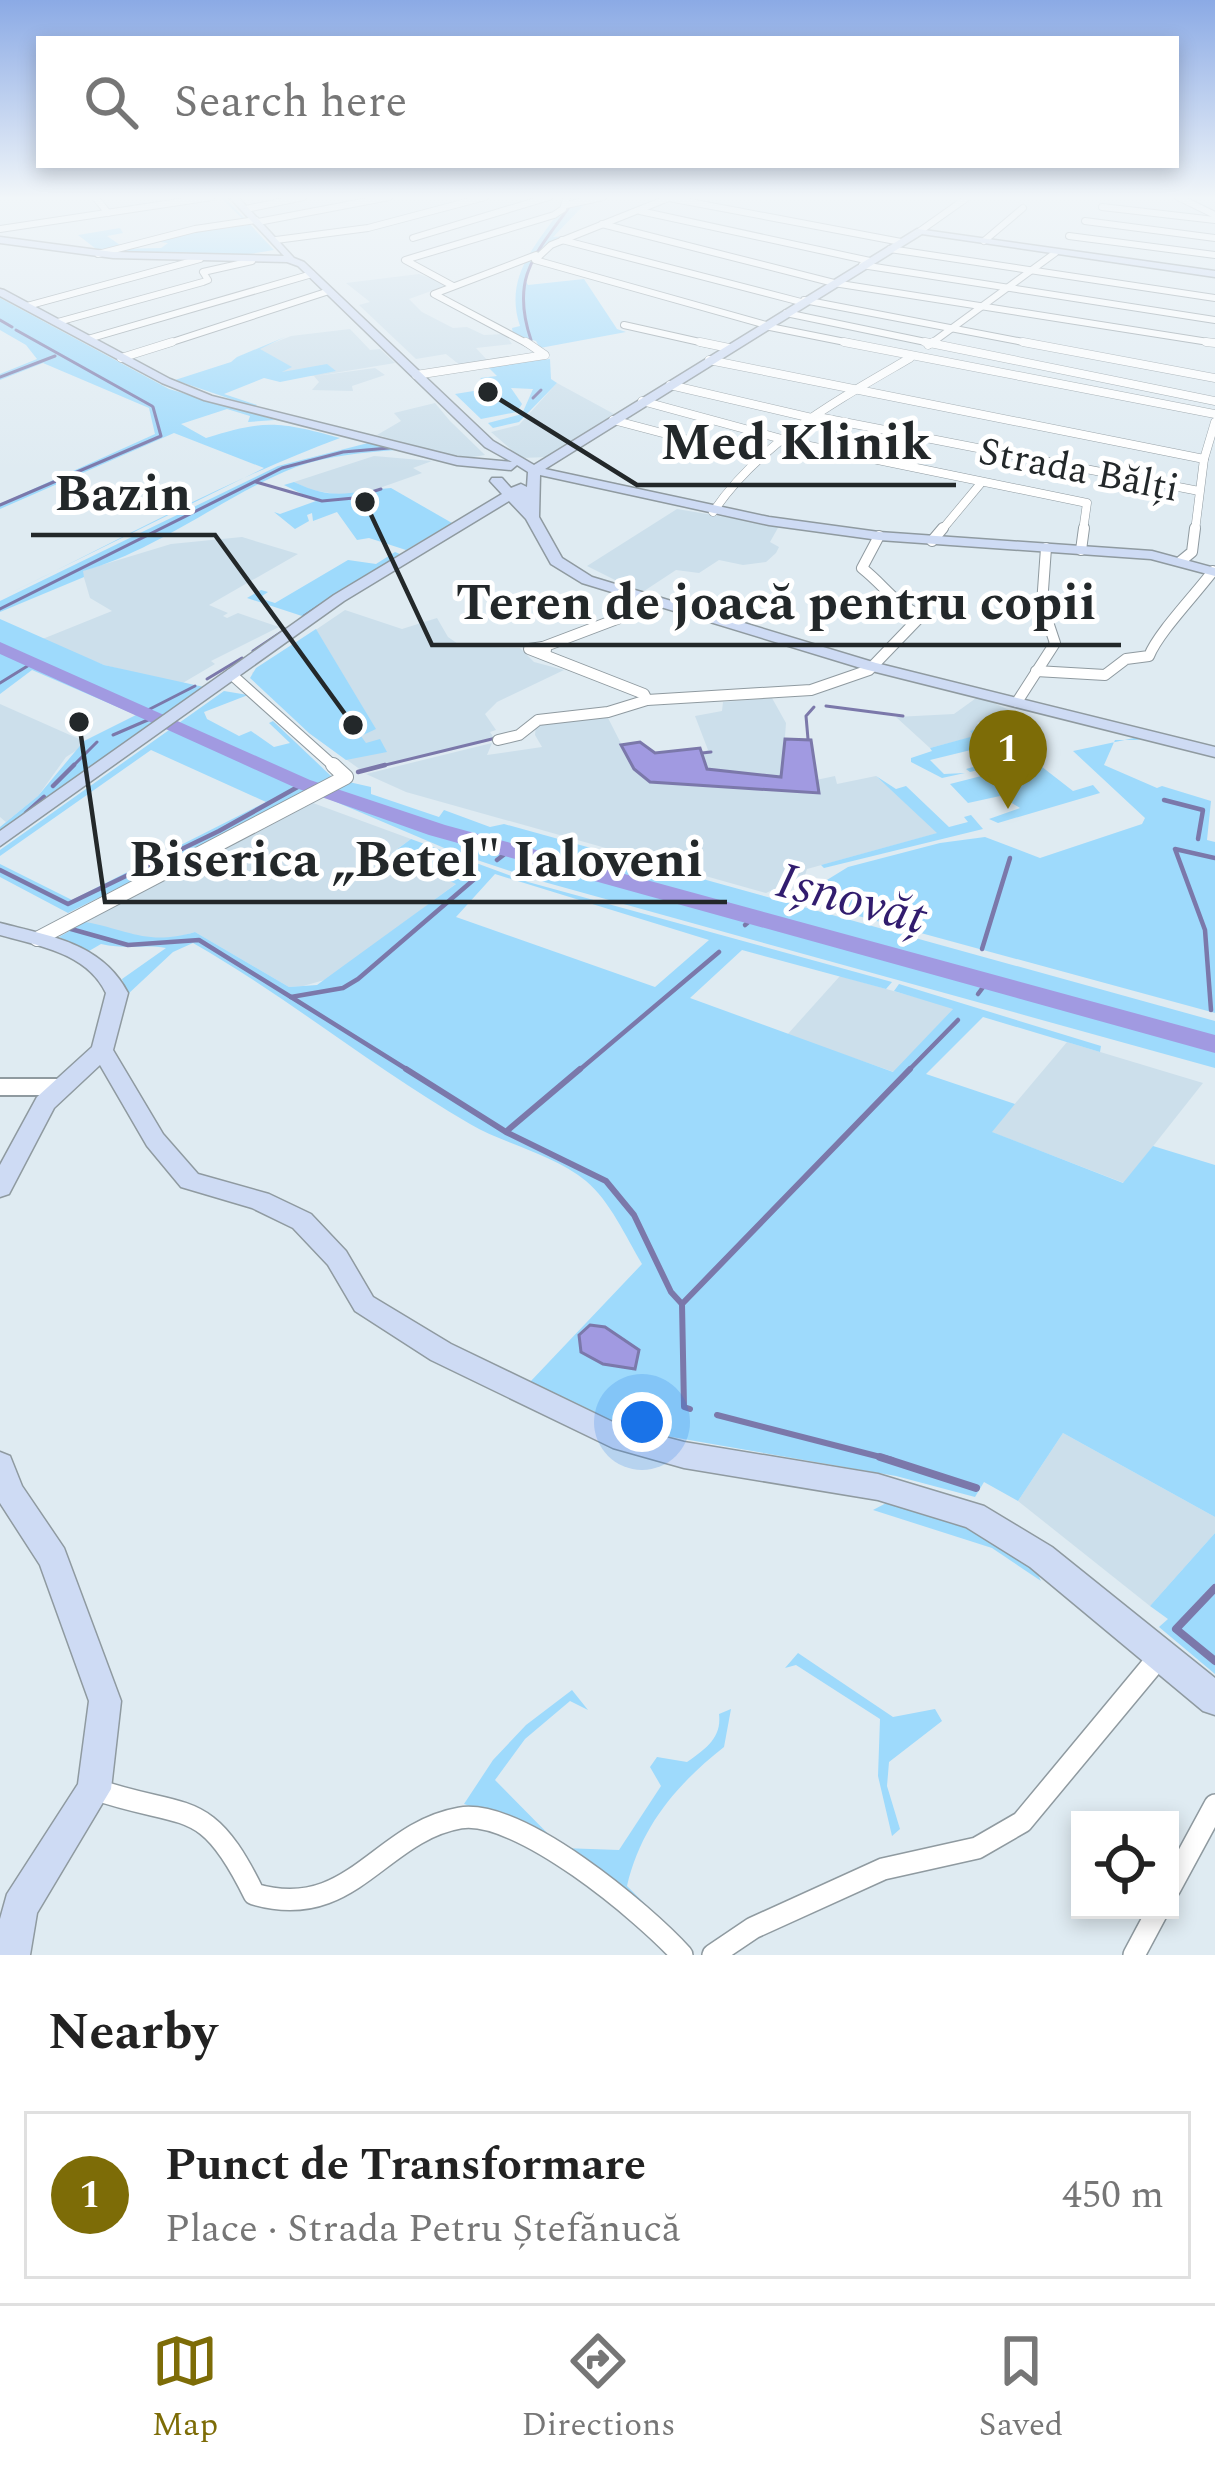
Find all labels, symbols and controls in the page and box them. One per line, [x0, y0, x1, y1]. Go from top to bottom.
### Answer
search box [36, 36, 1179, 168]
text: Search here [174, 68, 407, 137]
icon: search [78, 69, 144, 135]
callout: Med Klinik [637, 398, 956, 485]
text: Med Klinik [661, 405, 932, 483]
street label: Strada Bălți [973, 422, 1184, 519]
callout: Bazin [31, 448, 215, 535]
text: Bazin [55, 456, 191, 534]
callout: Teren de joacă pentru copii [432, 558, 1121, 645]
text: Teren de joacă pentru copii [456, 565, 1096, 643]
pin: 1 [969, 710, 1047, 809]
callout: Biserica „Betel" Ialoveni [105, 815, 727, 902]
text: Biserica „Betel" Ialoveni [129, 822, 703, 900]
water label: Ișnovăț [768, 843, 936, 957]
your location [612, 1392, 672, 1452]
map controls [1071, 1811, 1179, 1919]
button: locate [1071, 1811, 1179, 1919]
text: Nearby [48, 1994, 217, 2072]
text: Punct de Transformare [165, 2131, 646, 2200]
text: 1 [79, 2166, 101, 2225]
text: 450 m [1062, 2166, 1164, 2225]
text: Place · Strada Petru Ștefănucă [165, 2200, 681, 2259]
tab: Map [152, 2328, 218, 2450]
tab: Directions [521, 2328, 675, 2450]
tab: Saved [979, 2328, 1063, 2450]

